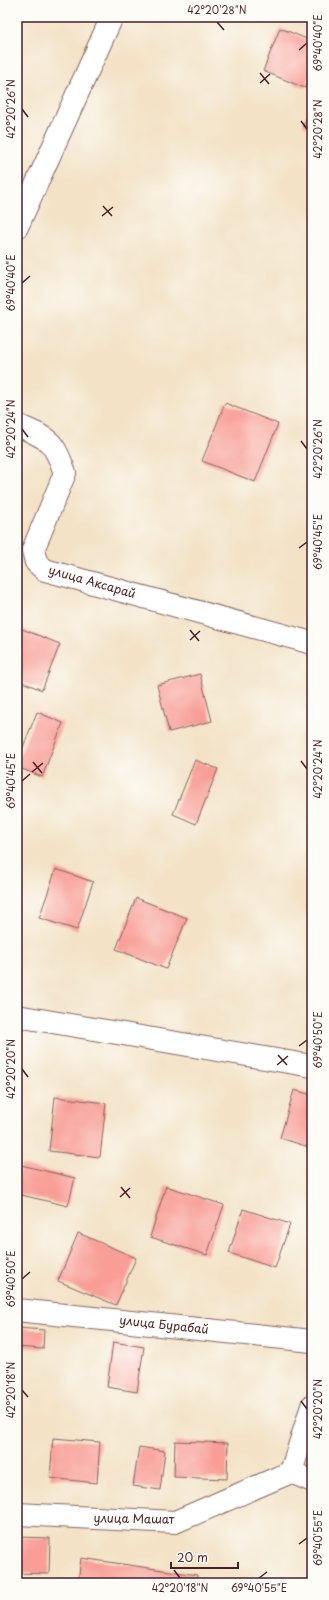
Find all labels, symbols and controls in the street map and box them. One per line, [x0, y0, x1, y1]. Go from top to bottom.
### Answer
text: 42°20'28"N [187, 2, 247, 17]
text: 69°40'40"E [310, 14, 325, 72]
text: 42°20'26"N [3, 79, 18, 139]
text: 42°20'28"N [310, 99, 325, 159]
text: 69°40'40"E [3, 254, 18, 312]
text: 42°20'24"N [3, 399, 18, 459]
text: 42°20'26"N [310, 419, 325, 479]
text: 69°40'45"E [310, 514, 325, 570]
street label: улица Аксарай [47, 560, 138, 602]
text: 42°20'24"N [310, 739, 325, 799]
text: 69°40'45"E [3, 753, 18, 809]
text: 69°40'50"E [310, 1012, 325, 1068]
text: 42°20'20"N [3, 1039, 18, 1099]
text: 69°40'50"E [3, 1251, 18, 1307]
street label: улица Бурабай [119, 1310, 210, 1338]
text: 42°20'18"N [3, 1361, 18, 1418]
text: 42°20'20"N [310, 1379, 325, 1439]
street label: улица Машат [93, 1508, 175, 1528]
text: 69°40'55"E [310, 1510, 325, 1566]
scale bar [171, 1544, 238, 1570]
text: 20 m [177, 1548, 208, 1566]
text: 42°20'18"N [152, 1580, 209, 1595]
text: 69°40'55"E [231, 1580, 287, 1595]

